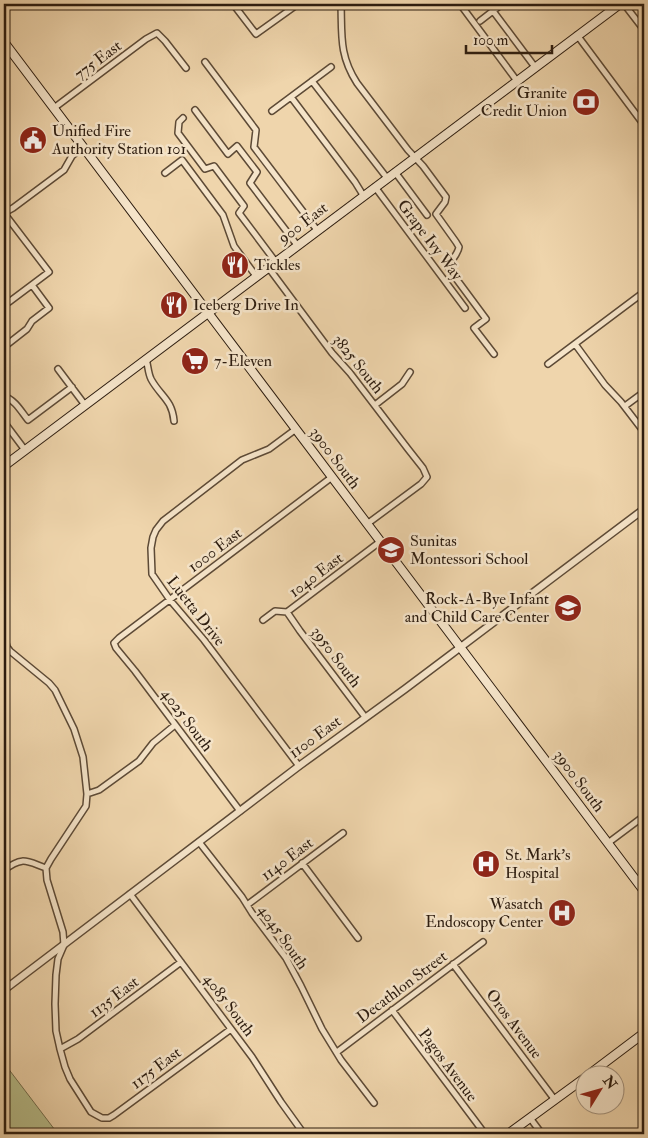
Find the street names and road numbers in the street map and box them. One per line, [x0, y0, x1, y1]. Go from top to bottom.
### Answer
street label: 775 East [70, 36, 126, 84]
street label: Grape Ivy Way [392, 196, 467, 286]
street label: 900 East [274, 198, 332, 249]
street label: 3825 South [328, 330, 388, 398]
street label: 3900 South [305, 423, 365, 493]
street label: 1000 East [184, 523, 246, 577]
street label: 1040 East [285, 548, 347, 602]
street label: Luetta Drive [162, 572, 230, 650]
street label: 3950 South [307, 623, 366, 692]
street label: 4025 South [157, 685, 218, 756]
street label: 1100 East [285, 711, 345, 763]
street label: 3900 South [549, 746, 609, 816]
street label: 1140 East [257, 833, 317, 885]
street label: 4045 South [254, 901, 313, 974]
street label: Decathlon Street [353, 946, 451, 1028]
street label: 4085 South [199, 970, 259, 1041]
street label: 1135 East [85, 972, 143, 1022]
street label: Oros Avenue [481, 985, 547, 1063]
street label: Pagos Avenue [414, 1025, 482, 1106]
street label: 1175 East [127, 1043, 185, 1093]

